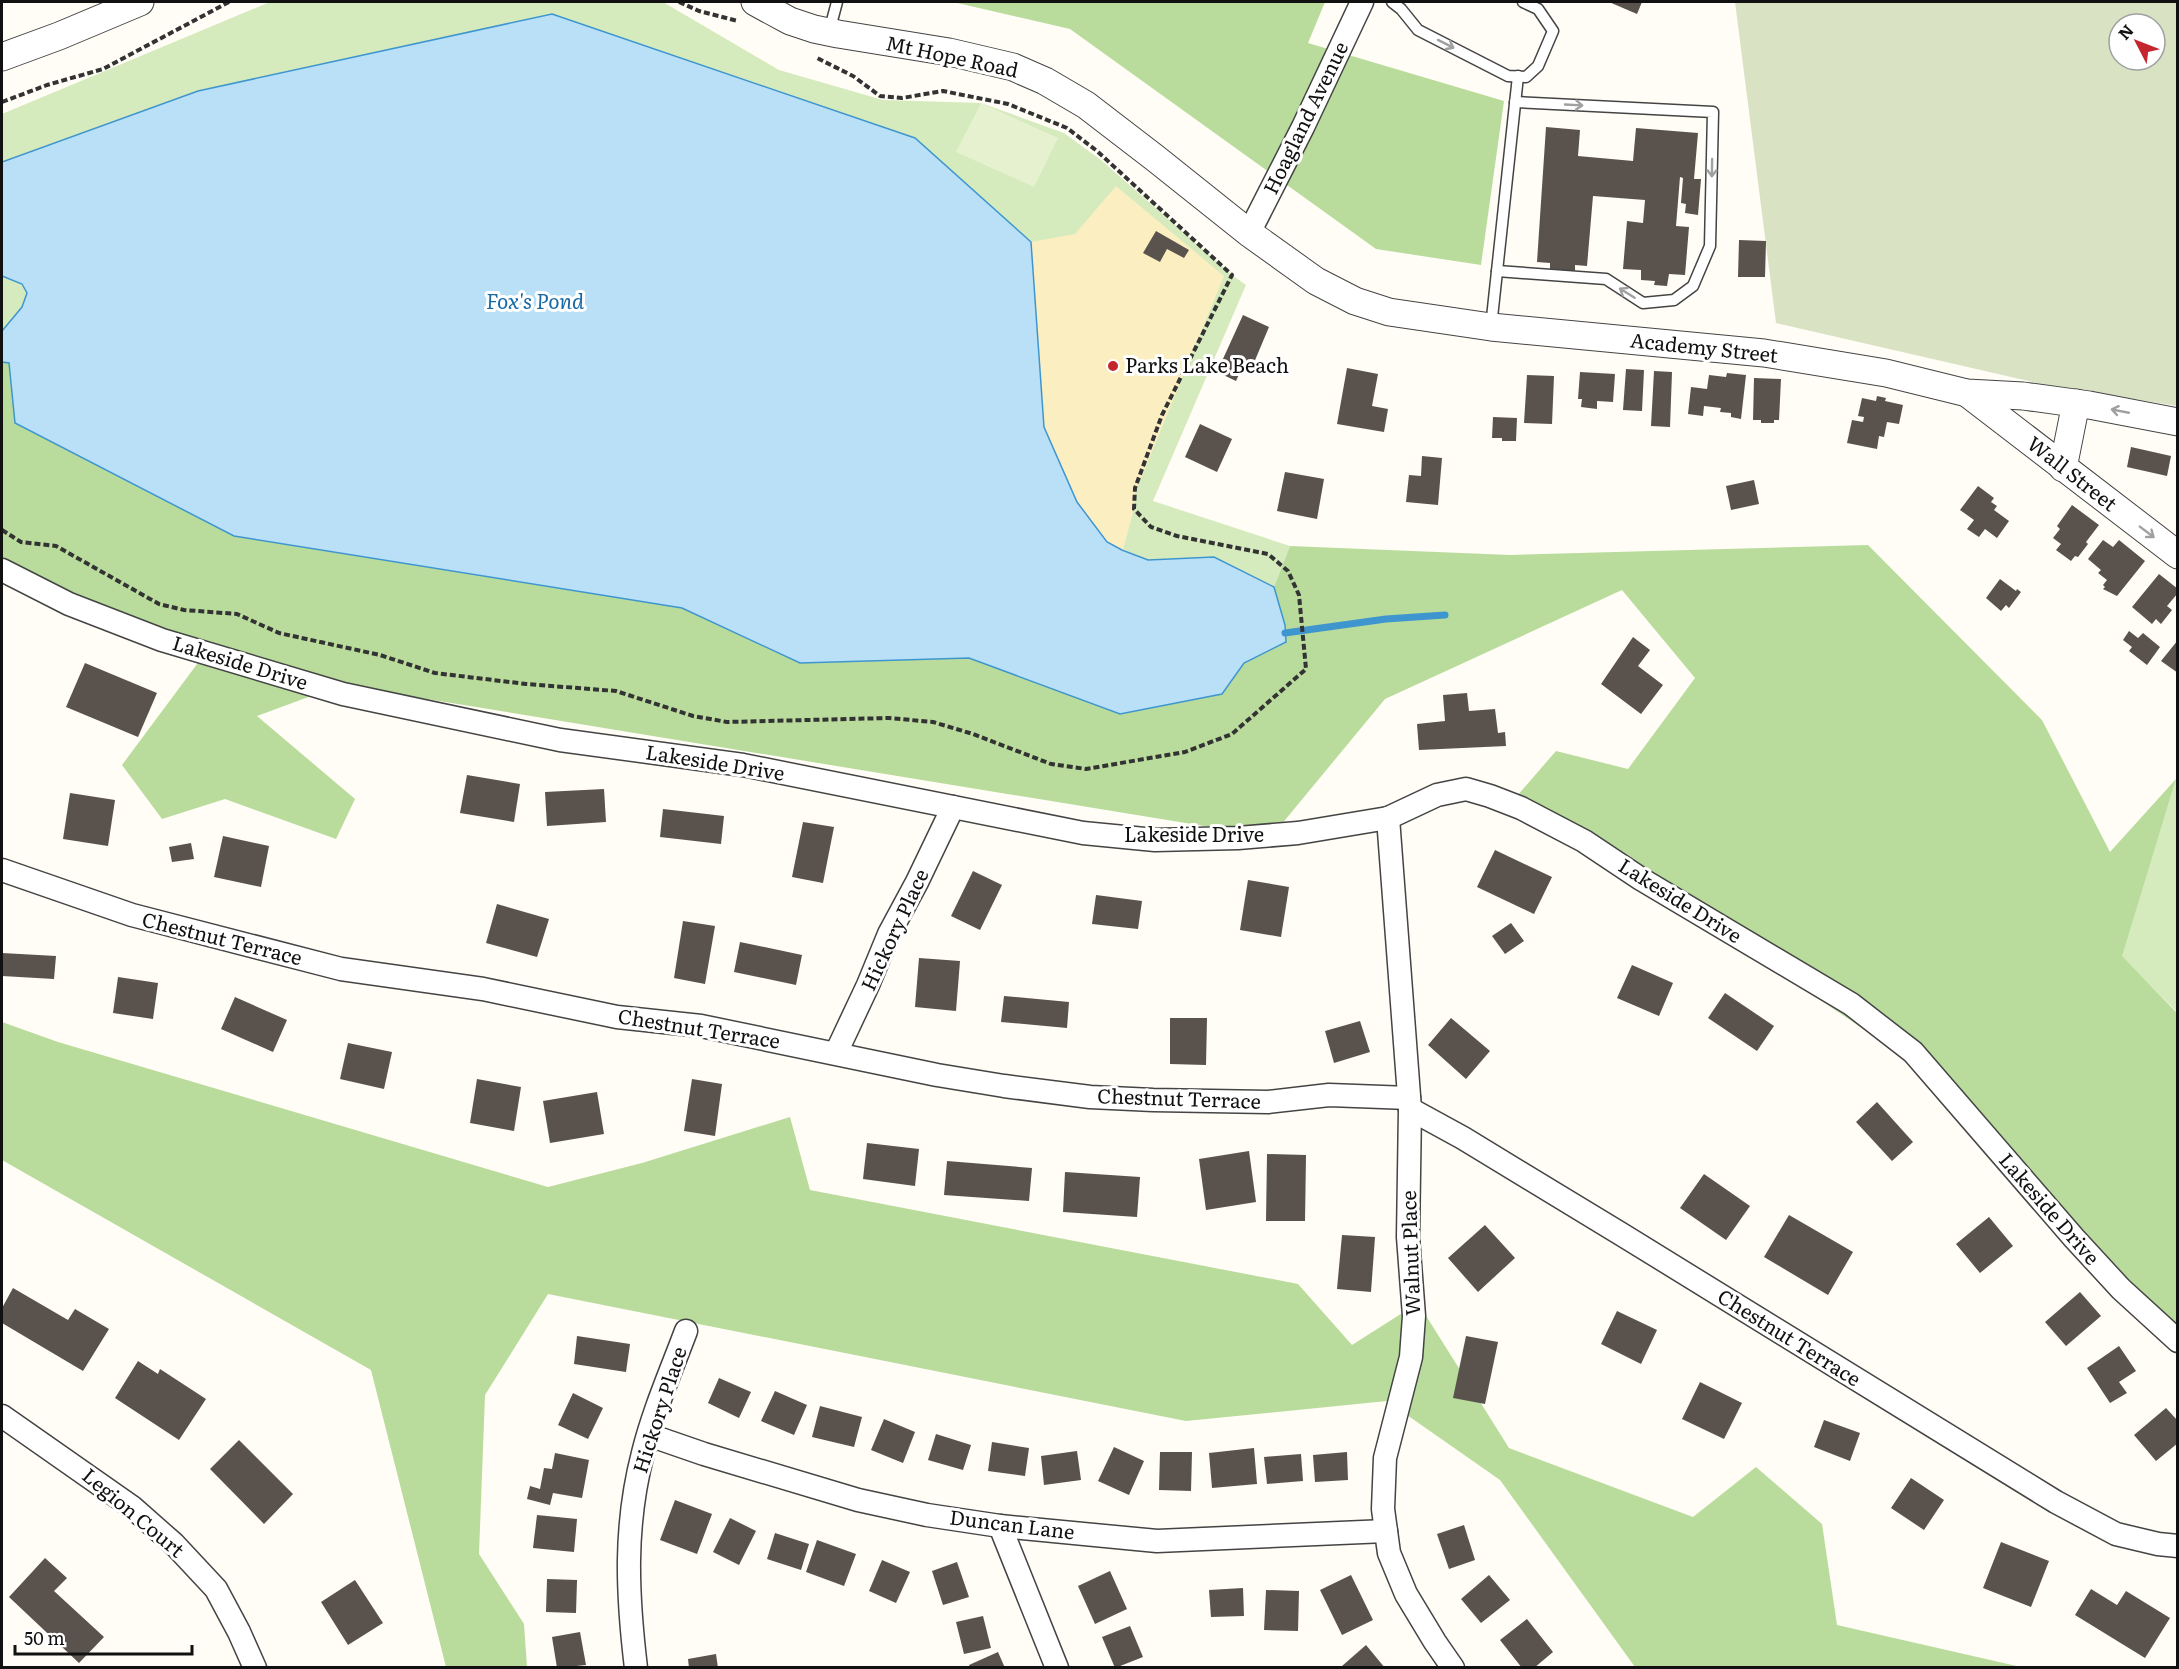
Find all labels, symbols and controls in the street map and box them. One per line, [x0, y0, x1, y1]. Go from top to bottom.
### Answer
north arrow [2107, 12, 2167, 72]
text: N [2112, 18, 2139, 44]
street label: Mt Hope Road [883, 26, 1021, 84]
street label: Hoagland Avenue [1254, 36, 1354, 199]
one-way arrow [1436, 39, 1454, 51]
one-way arrow [1563, 100, 1583, 111]
one-way arrow [1706, 157, 1718, 177]
water label: Fox's Pond [486, 284, 584, 315]
one-way arrow [1619, 286, 1636, 299]
street label: Academy Street [1629, 323, 1780, 369]
place label: Parks Lake Beach [1125, 349, 1289, 379]
marker: Parks Lake Beach [1106, 359, 1120, 373]
one-way arrow [2111, 405, 2130, 416]
street label: Wall Street [2022, 428, 2125, 517]
one-way arrow [2138, 526, 2154, 538]
street label: Lakeside Drive [169, 626, 312, 696]
street label: Lakeside Drive [644, 735, 787, 787]
street label: Lakeside Drive [1124, 818, 1264, 848]
street label: Lakeside Drive [1614, 849, 1748, 949]
street label: Hickory Place [852, 863, 935, 995]
street label: Chestnut Terrace [139, 903, 306, 971]
street label: Chestnut Terrace [616, 999, 783, 1055]
street label: Chestnut Terrace [1097, 1079, 1261, 1115]
street label: Lakeside Drive [1993, 1145, 2108, 1270]
street label: Walnut Place [1392, 1190, 1426, 1316]
street label: Chestnut Terrace [1713, 1280, 1867, 1392]
street label: Hickory Place [624, 1342, 693, 1477]
street label: Legion Court [77, 1460, 192, 1563]
street label: Duncan Lane [948, 1500, 1076, 1546]
scale bar [15, 1618, 192, 1656]
text: 50 m [24, 1624, 65, 1651]

